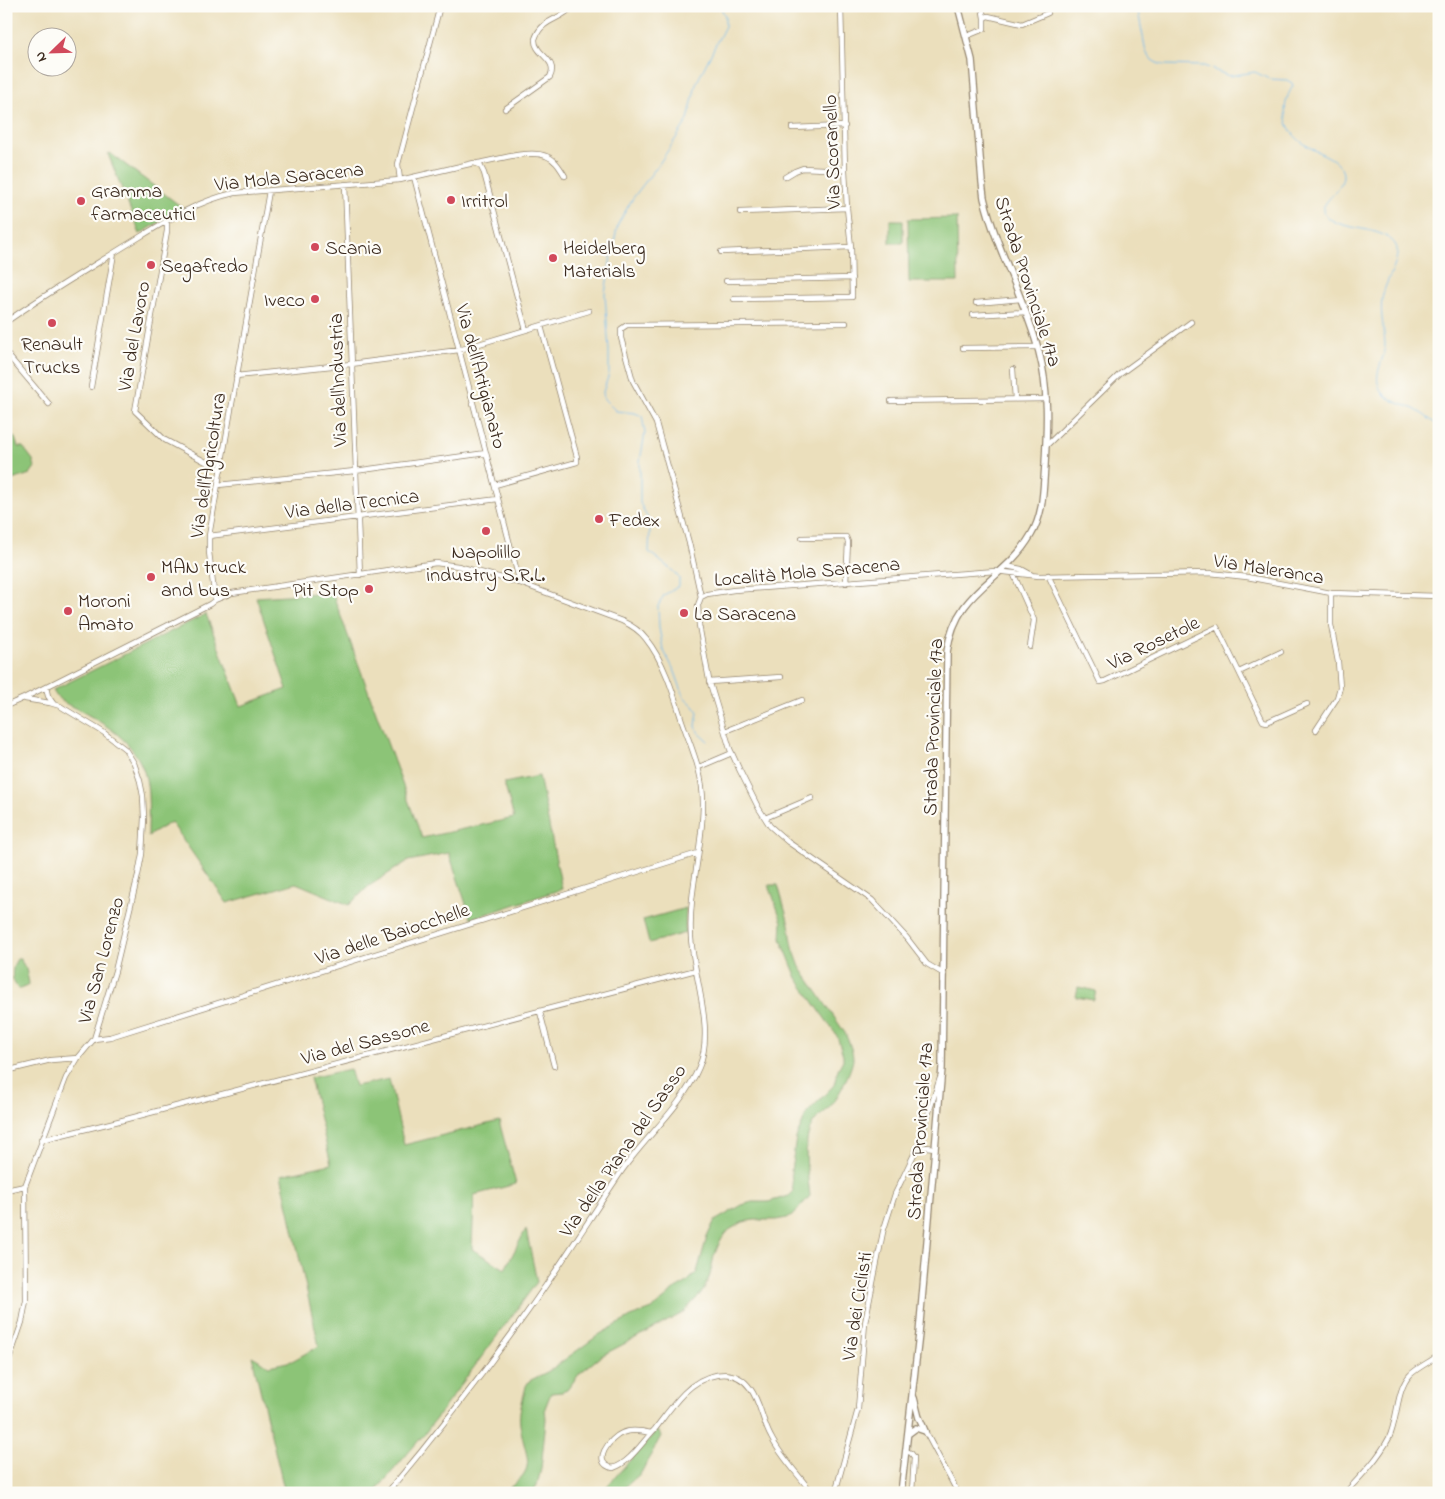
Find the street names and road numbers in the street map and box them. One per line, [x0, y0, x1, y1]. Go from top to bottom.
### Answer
street label: Via Scoranello [817, 94, 850, 211]
street label: Via Mola Saracena [212, 156, 365, 201]
street label: Strada Provinciale 17a [985, 193, 1068, 371]
street label: Via del Lavoro [111, 279, 159, 395]
street label: Via dell'Artigianato [445, 300, 513, 453]
street label: Via dell'Industria [323, 313, 356, 448]
street label: Via dell'Agricoltura [183, 390, 236, 541]
street label: Via della Tecnica [283, 483, 421, 528]
street label: Via Maleranca [1210, 547, 1326, 594]
street label: Località Mola Saracena [713, 551, 901, 596]
street label: Via Rosetole [1102, 609, 1205, 679]
street label: Strada Provinciale 17a [917, 638, 952, 816]
street label: Via San Lorenzo [71, 894, 133, 1028]
street label: Via delle Baiocchelle [311, 897, 474, 974]
street label: Via del Sassone [297, 1012, 433, 1075]
street label: Strada Provinciale 17a [901, 1041, 942, 1221]
street label: Via della Piana del Sasso [553, 1059, 695, 1245]
street label: Via dei Ciclisti [835, 1250, 881, 1364]

